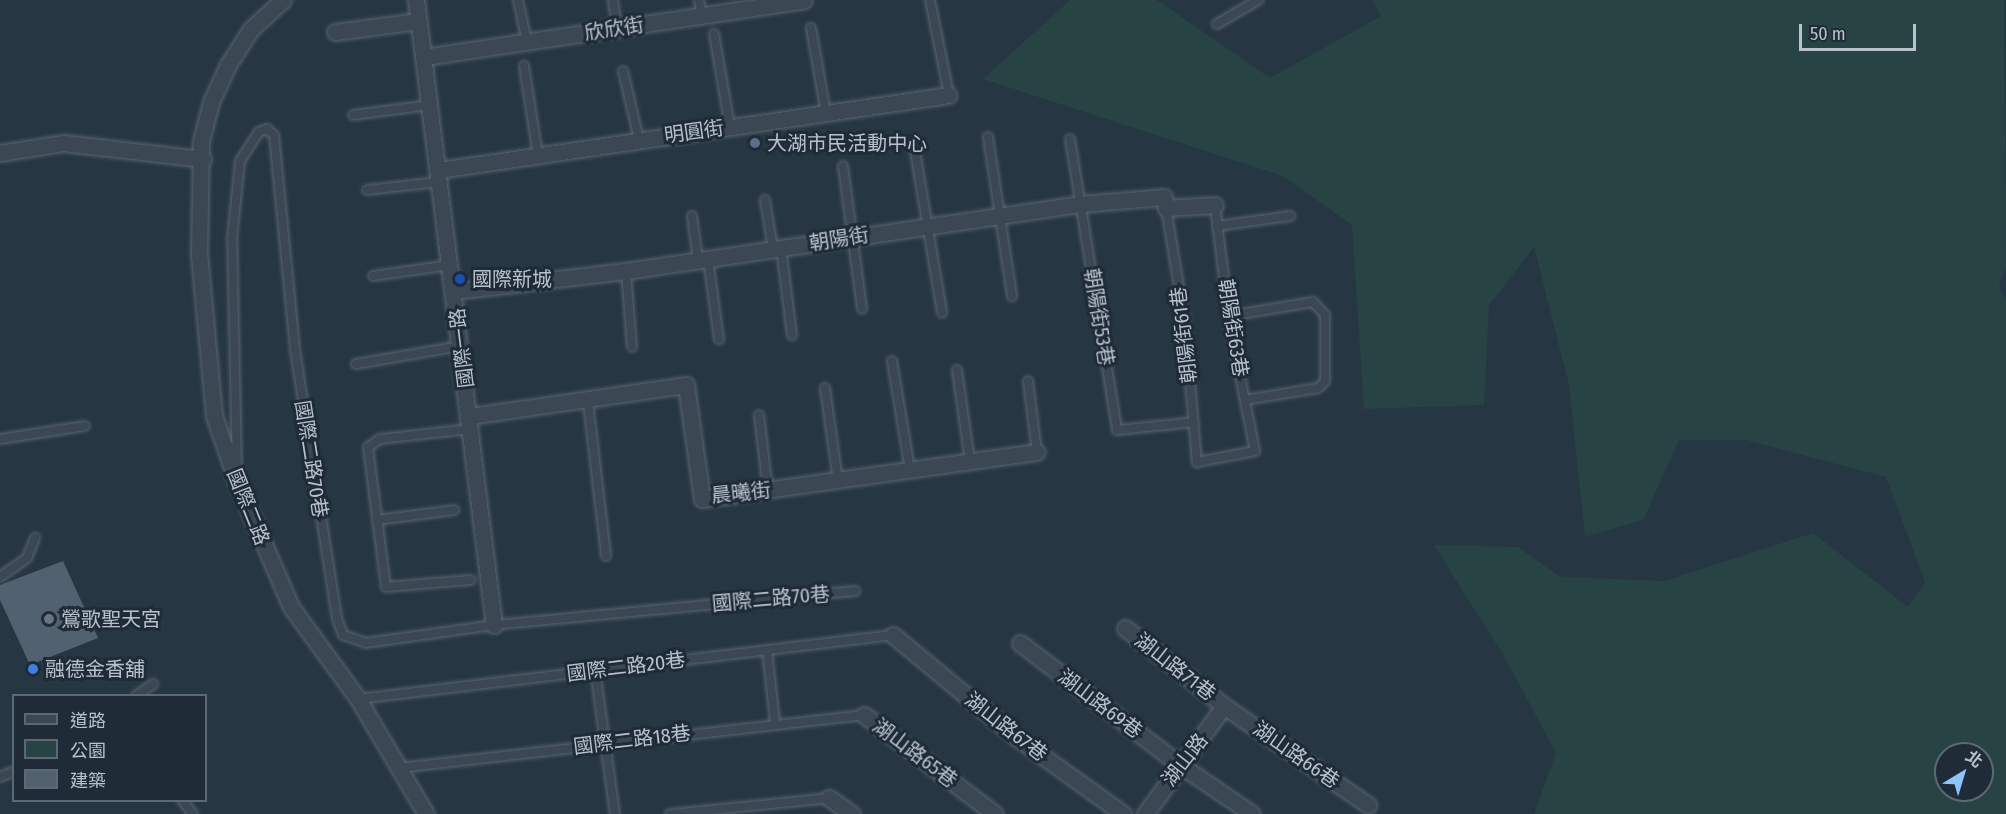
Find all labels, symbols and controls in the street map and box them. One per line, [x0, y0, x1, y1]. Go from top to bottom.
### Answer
street label: 欣欣街 [582, 12, 646, 46]
scale bar [1802, 12, 1919, 50]
text: 50 m [1810, 23, 1846, 45]
street label: 明圓街 [663, 116, 725, 148]
place label: 大湖市民活動中心 [767, 131, 927, 155]
marker: 大湖市民活動中心 [748, 136, 762, 150]
street label: 朝陽街 [807, 222, 871, 256]
place label: 國際新城 [472, 267, 552, 291]
street label: 朝陽街53巷 [1079, 267, 1119, 367]
marker: 國際新城 [453, 272, 467, 286]
street label: 朝陽街63巷 [1213, 277, 1253, 379]
street label: 朝陽街61巷 [1166, 285, 1202, 385]
street label: 國際一路 [445, 307, 479, 389]
street label: 國際二路70巷 [290, 399, 332, 519]
street label: 國際二路 [222, 465, 274, 549]
street label: 晨曦街 [710, 478, 772, 508]
street label: 國際二路70巷 [711, 582, 831, 616]
place label: 鶯歌聖天宮 [61, 607, 161, 631]
marker: 鶯歌聖天宮 [42, 612, 56, 626]
street label: 湖山路71巷 [1130, 628, 1220, 706]
street label: 國際二路20巷 [565, 648, 687, 686]
place label: 融德金香舖 [45, 657, 145, 681]
marker: 融德金香舖 [26, 662, 40, 676]
street label: 湖山路69巷 [1053, 665, 1147, 743]
street label: 湖山路67巷 [960, 687, 1052, 767]
legend [12, 694, 207, 802]
text: 道路 [70, 710, 106, 732]
street label: 湖山路65巷 [868, 714, 962, 792]
street label: 湖山路66巷 [1248, 717, 1344, 793]
street label: 國際二路18巷 [572, 721, 692, 759]
street label: 湖山路 [1157, 729, 1213, 791]
text: 公園 [70, 740, 106, 762]
north arrow [1934, 742, 1994, 802]
text: 北 [1962, 747, 1986, 771]
text: 建築 [70, 770, 106, 792]

